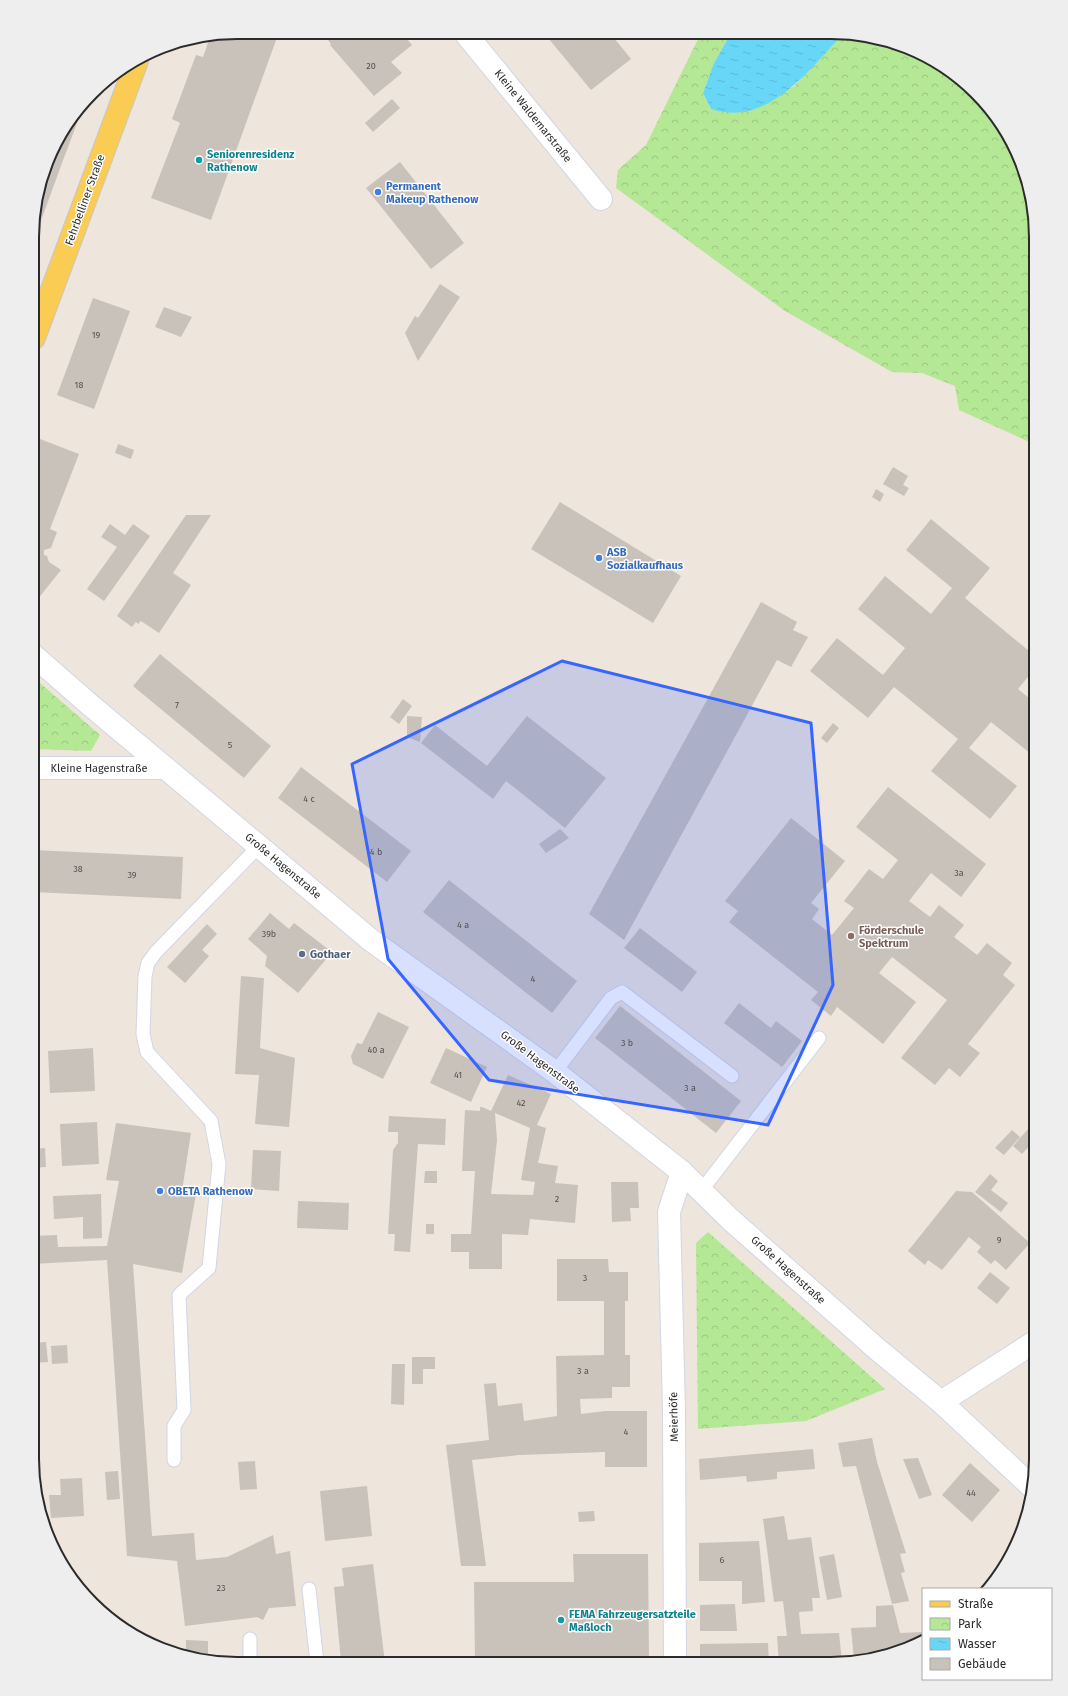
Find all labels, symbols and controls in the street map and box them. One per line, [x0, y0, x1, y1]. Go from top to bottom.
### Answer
house number: 20 [366, 61, 376, 71]
street label: Kleine Waldemarstraße [492, 67, 574, 165]
place label: Seniorenresidenz Rathenow [207, 148, 294, 174]
street label: Fehrbelliner Straße [63, 153, 107, 247]
marker: Seniorenresidenz Rathenow [194, 155, 204, 165]
place label: Permanent Makeup Rathenow [386, 180, 479, 206]
marker: Permanent Makeup Rathenow [373, 187, 383, 197]
house number: 19 [92, 330, 101, 340]
house number: 18 [75, 380, 83, 390]
place label: ASB Sozialkaufhaus [606, 546, 684, 572]
marker: ASB Sozialkaufhaus [594, 553, 604, 563]
house number: 7 [175, 700, 179, 710]
house number: 5 [228, 740, 233, 750]
street label: Kleine Hagenstraße [51, 762, 147, 775]
house number: 4 c [303, 794, 315, 804]
street label: Große Hagenstraße [242, 830, 324, 902]
house number: 4 b [370, 847, 382, 857]
house number: 38 [73, 864, 83, 874]
house number: 3a [954, 868, 964, 878]
house number: 39 [127, 870, 137, 880]
house number: 4 a [457, 920, 469, 930]
place label: Förderschule Spektrum [859, 924, 924, 950]
house number: 39b [262, 929, 276, 939]
marker: Förderschule Spektrum [846, 931, 856, 941]
place label: Gothaer [310, 948, 351, 961]
marker: Gothaer [297, 949, 307, 959]
house number: 4 [531, 974, 536, 984]
street label: Große Hagenstraße [498, 1028, 582, 1096]
house number: 3 b [621, 1038, 633, 1048]
house number: 40 a [367, 1045, 385, 1055]
house number: 41 [454, 1070, 462, 1080]
house number: 3 a [684, 1083, 696, 1093]
house number: 42 [516, 1098, 526, 1108]
place label: OBETA Rathenow [168, 1185, 254, 1198]
marker: OBETA Rathenow [155, 1186, 165, 1196]
house number: 2 [555, 1194, 559, 1204]
street label: Große Hagenstraße [748, 1233, 828, 1307]
house number: 9 [997, 1235, 1002, 1245]
house number: 3 [583, 1273, 587, 1283]
house number: 3 a [577, 1366, 589, 1376]
street label: Meierhöfe [667, 1392, 681, 1442]
house number: 4 [624, 1427, 629, 1437]
house number: 44 [966, 1488, 976, 1498]
house number: 6 [720, 1555, 725, 1565]
house number: 23 [217, 1583, 225, 1593]
legend [922, 1588, 1052, 1680]
text: Straße [958, 1597, 993, 1611]
place label: FEMA Fahrzeugersatzteile Maßloch [569, 1608, 696, 1634]
marker: FEMA Fahrzeugersatzteile Maßloch [556, 1615, 566, 1625]
text: Park [958, 1617, 982, 1631]
text: Wasser [958, 1637, 997, 1651]
text: Gebäude [958, 1657, 1006, 1671]

